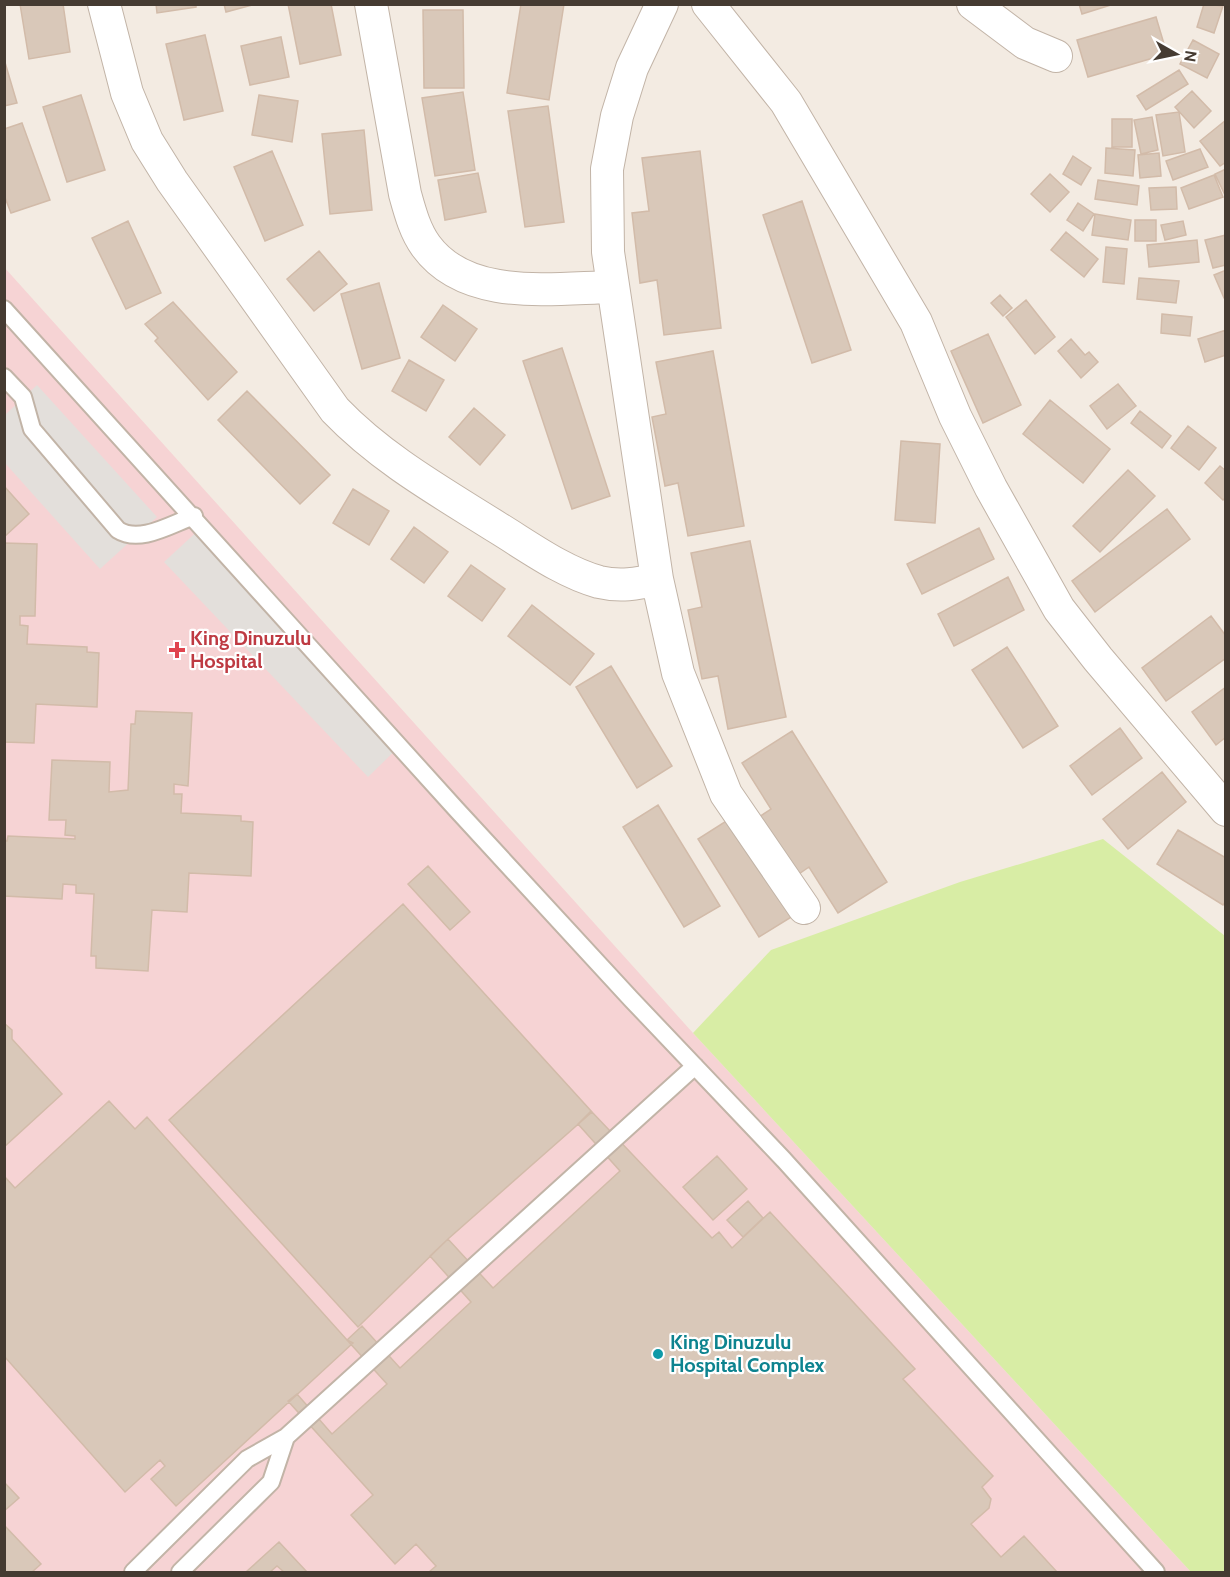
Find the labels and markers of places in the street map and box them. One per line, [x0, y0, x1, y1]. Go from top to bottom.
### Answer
place label: King Dinuzulu Hospital [190, 626, 311, 673]
marker: King Dinuzulu Hospital [168, 641, 186, 659]
place label: King Dinuzulu Hospital Complex [670, 1330, 825, 1377]
marker: King Dinuzulu Hospital Complex [651, 1347, 665, 1361]

